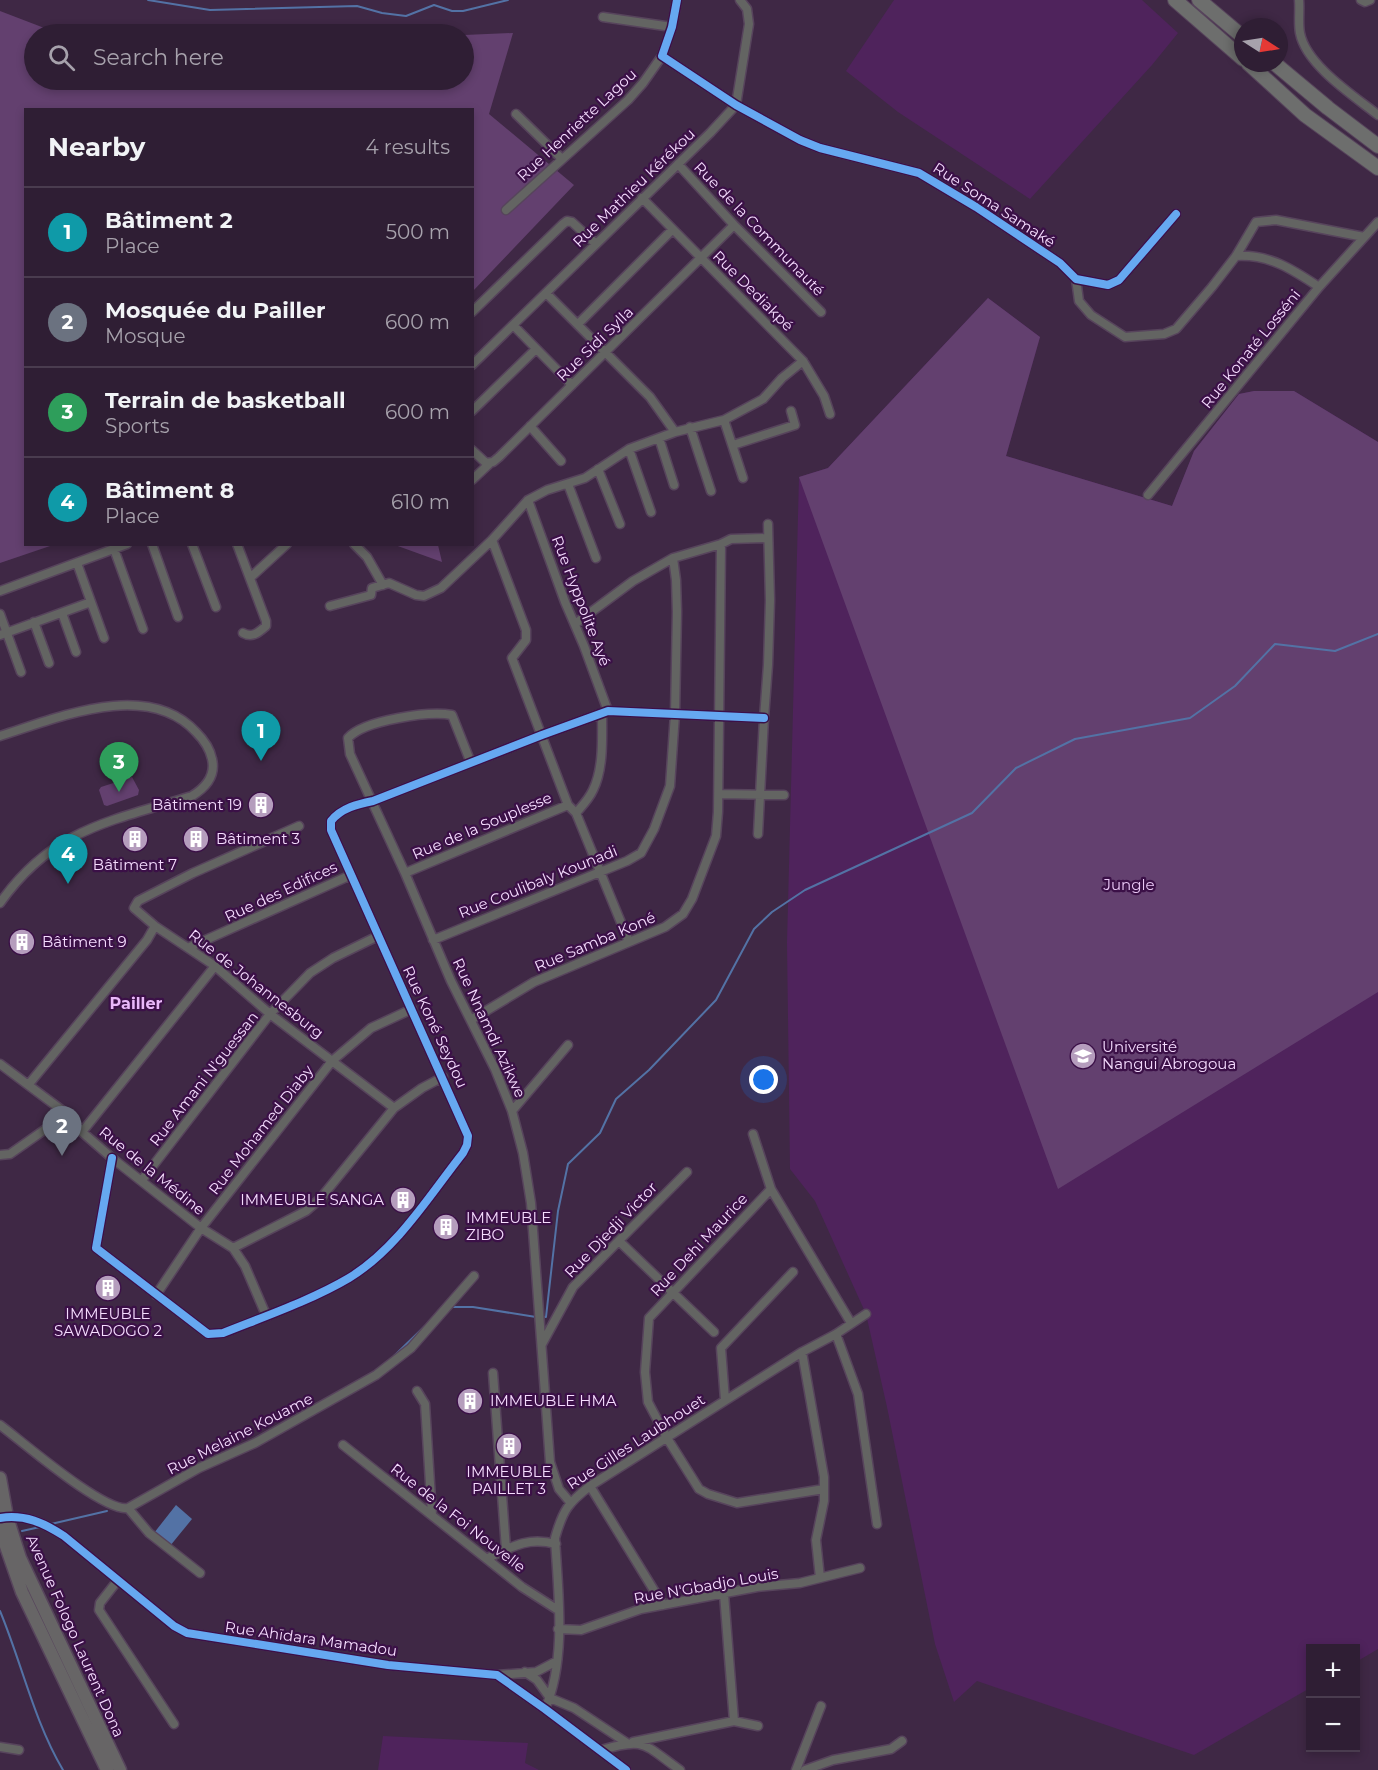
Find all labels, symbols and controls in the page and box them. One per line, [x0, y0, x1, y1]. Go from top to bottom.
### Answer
north arrow [1234, 18, 1288, 72]
search box [24, 24, 474, 90]
icon: search [45, 41, 78, 74]
text: Search here [93, 44, 224, 71]
street label: Rue Henriette Lagou [513, 64, 640, 185]
street label: Rue Mathieu Kérékou [568, 124, 699, 251]
text: Nearby [48, 131, 145, 163]
text: 4 results [365, 135, 450, 159]
street label: Rue de la Communauté [690, 158, 829, 300]
street label: Rue Soma Samaké [930, 158, 1059, 251]
text: Bâtiment 2 [105, 207, 233, 234]
text: 1 [64, 220, 71, 244]
text: 500 m [386, 220, 450, 244]
text: Place [105, 234, 160, 258]
street label: Rue Dediakpé [709, 246, 798, 335]
street label: Rue Konaté Losséni [1197, 285, 1304, 412]
text: Mosquée du Pailler [105, 297, 326, 324]
street label: Rue Sidi Sylla [552, 302, 637, 385]
text: 2 [62, 310, 73, 334]
text: 600 m [385, 310, 450, 334]
text: Mosque [105, 324, 185, 348]
text: Terrain de basketball [105, 387, 346, 414]
text: 3 [62, 400, 73, 424]
text: 600 m [385, 400, 450, 424]
text: Sports [105, 414, 170, 438]
text: Bâtiment 8 [105, 477, 234, 504]
text: 4 [61, 490, 74, 514]
text: 610 m [391, 490, 450, 514]
text: Place [105, 504, 160, 528]
street label: Rue Hyppolite Ayé [548, 533, 615, 669]
pin: 1 [242, 712, 280, 761]
pin: 3 [100, 742, 138, 792]
street label: Rue de la Souplesse [409, 788, 554, 864]
building icon: Bâtiment 19 [246, 790, 276, 820]
place label: Bâtiment 19 [152, 795, 242, 814]
building icon: Bâtiment 7 [120, 824, 150, 854]
building icon: Bâtiment 3 [181, 824, 211, 854]
place label: Bâtiment 3 [216, 829, 300, 848]
pin: 4 [48, 834, 88, 884]
street label: Rue Coulibaly Kounadi [456, 841, 620, 922]
place label: Bâtiment 7 [93, 855, 177, 874]
street label: Rue des Edifices [221, 857, 340, 926]
park label: Jungle [1102, 875, 1155, 894]
street label: Rue Samba Koné [531, 907, 658, 976]
street label: Rue de Johannesburg [185, 925, 328, 1042]
building icon: Bâtiment 9 [7, 927, 37, 957]
place label: Bâtiment 9 [42, 932, 127, 951]
street label: Rue Nnamdi Azikwe [449, 955, 530, 1101]
street label: Rue Koné Seydou [399, 963, 472, 1091]
district label: Pailler [110, 994, 162, 1013]
street label: Rue Amani N'guessan [145, 1008, 262, 1150]
place label: Université Nangui Abrogoua [1102, 1037, 1236, 1073]
school or university icon: Université Nangui Abrogoua [1068, 1041, 1098, 1071]
street label: Rue Mohamed Diaby [204, 1060, 318, 1198]
your location [749, 1065, 778, 1094]
pin: 2 [42, 1106, 82, 1156]
street label: Rue de la Médine [96, 1122, 209, 1219]
street label: Rue Djedji Victor [560, 1178, 661, 1281]
building icon: IMMEUBLE SANGA [388, 1185, 418, 1215]
street label: Rue Dehi Maurice [646, 1189, 751, 1300]
place label: IMMEUBLE SANGA [240, 1190, 384, 1209]
place label: IMMEUBLE ZIBO [466, 1208, 551, 1244]
building icon: IMMEUBLE ZIBO [431, 1212, 461, 1242]
building icon: IMMEUBLE SAWADOGO 2 [93, 1273, 123, 1303]
place label: IMMEUBLE SAWADOGO 2 [54, 1304, 162, 1340]
building icon: IMMEUBLE HMA [455, 1386, 485, 1416]
street label: Rue Melaine Kouame [164, 1389, 316, 1479]
street label: Rue Gilles Laubhouet [563, 1390, 708, 1493]
place label: IMMEUBLE HMA [490, 1391, 617, 1410]
building icon: IMMEUBLE PAILLET 3 [494, 1431, 524, 1461]
street label: Rue de la Foi Nouvelle [387, 1459, 530, 1576]
place label: IMMEUBLE PAILLET 3 [466, 1462, 552, 1498]
street label: Avenue Fologo Laurent Dona [22, 1532, 129, 1740]
street label: Rue N'Gbadjo Louis [632, 1563, 780, 1608]
street label: Rue Ahïdara Mamadou [224, 1617, 398, 1660]
map controls [1306, 1644, 1360, 1752]
button: + [1306, 1644, 1360, 1698]
button: − [1306, 1698, 1360, 1752]

